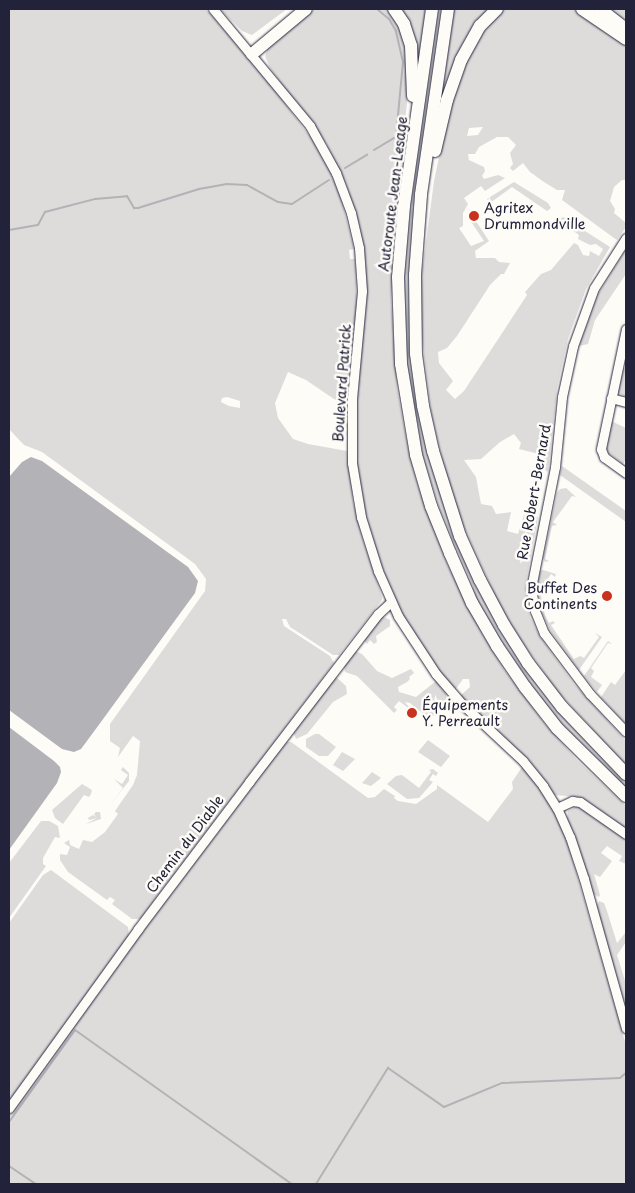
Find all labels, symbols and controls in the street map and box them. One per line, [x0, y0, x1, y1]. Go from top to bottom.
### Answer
street label: Autoroute Jean-Lesage [375, 115, 411, 273]
place label: Agritex Drummondville [484, 200, 585, 232]
marker: Agritex Drummondville [468, 210, 480, 222]
street label: Boulevard Patrick [329, 323, 355, 443]
street label: Rue Robert-Bernard [514, 423, 554, 561]
place label: Buffet Des Continents [524, 580, 597, 612]
marker: Buffet Des Continents [601, 590, 613, 602]
place label: Équipements Y. Perreault [422, 697, 508, 730]
marker: Équipements Y. Perreault [406, 707, 418, 719]
street label: Chemin du Diable [143, 792, 227, 896]

